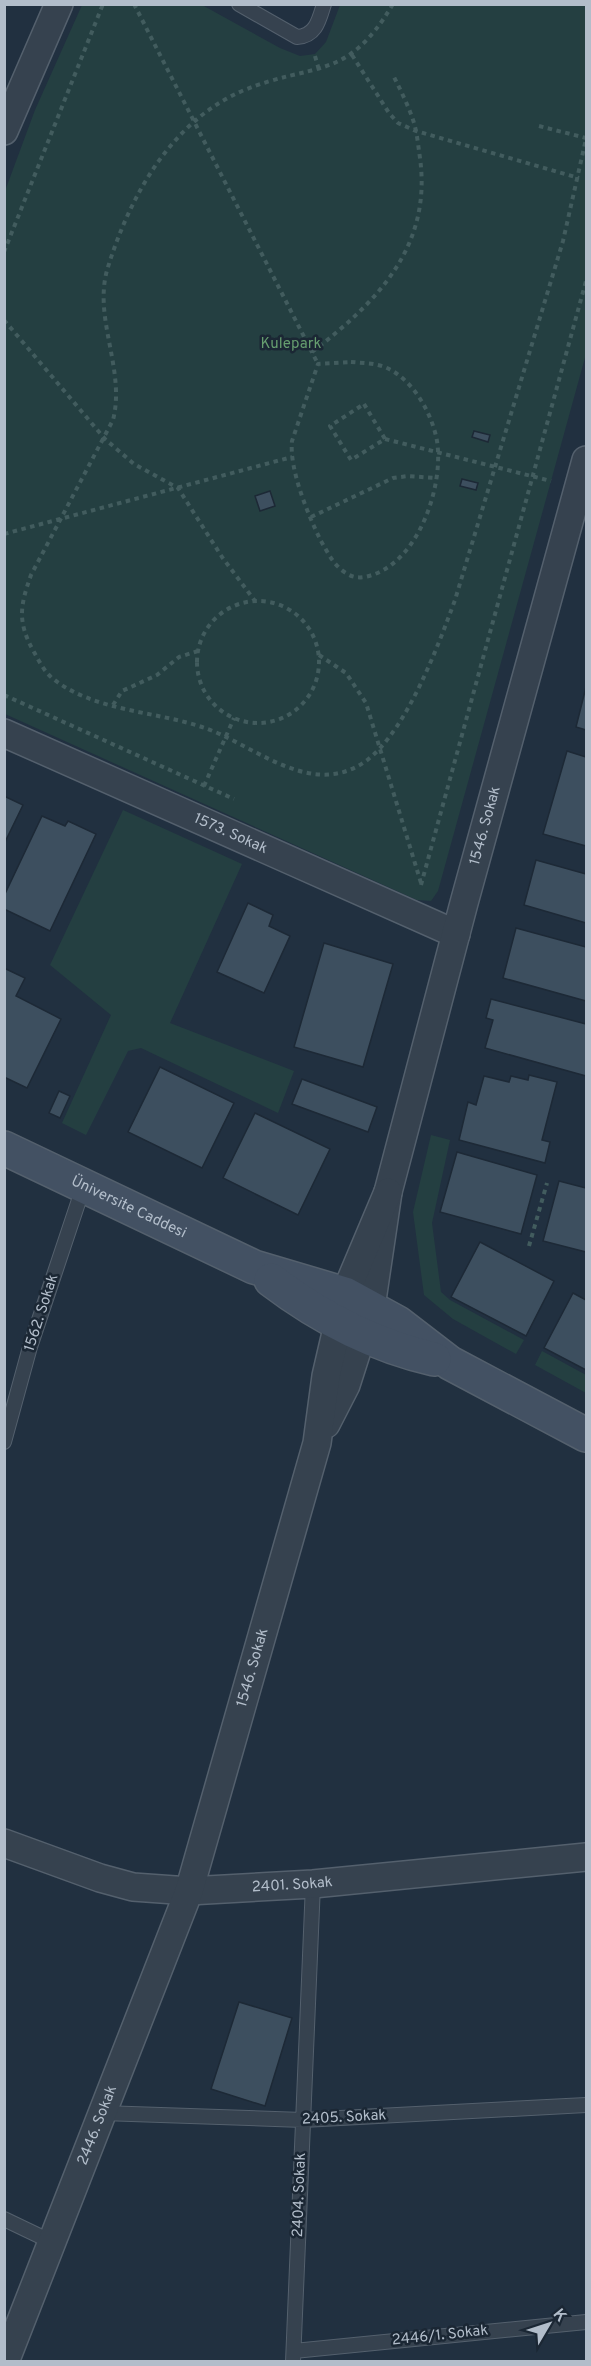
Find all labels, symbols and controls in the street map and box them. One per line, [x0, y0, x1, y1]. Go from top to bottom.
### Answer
park label: Kulepark [261, 335, 321, 354]
street label: 1546. Sokak [465, 784, 505, 867]
street label: 1573. Sokak [191, 809, 270, 858]
street label: Üniversite Caddesi [68, 1171, 189, 1243]
street label: 1562. Sokak [21, 1272, 63, 1354]
street label: 1546. Sokak [233, 1626, 273, 1709]
street label: 2401. Sokak [251, 1873, 334, 1897]
street label: 2446. Sokak [73, 2083, 122, 2168]
street label: 2405. Sokak [301, 2106, 387, 2130]
street label: 2404. Sokak [289, 2152, 311, 2238]
north arrow [519, 2294, 579, 2354]
text: K [548, 2305, 570, 2327]
street label: 2446/1. Sokak [391, 2321, 489, 2351]

